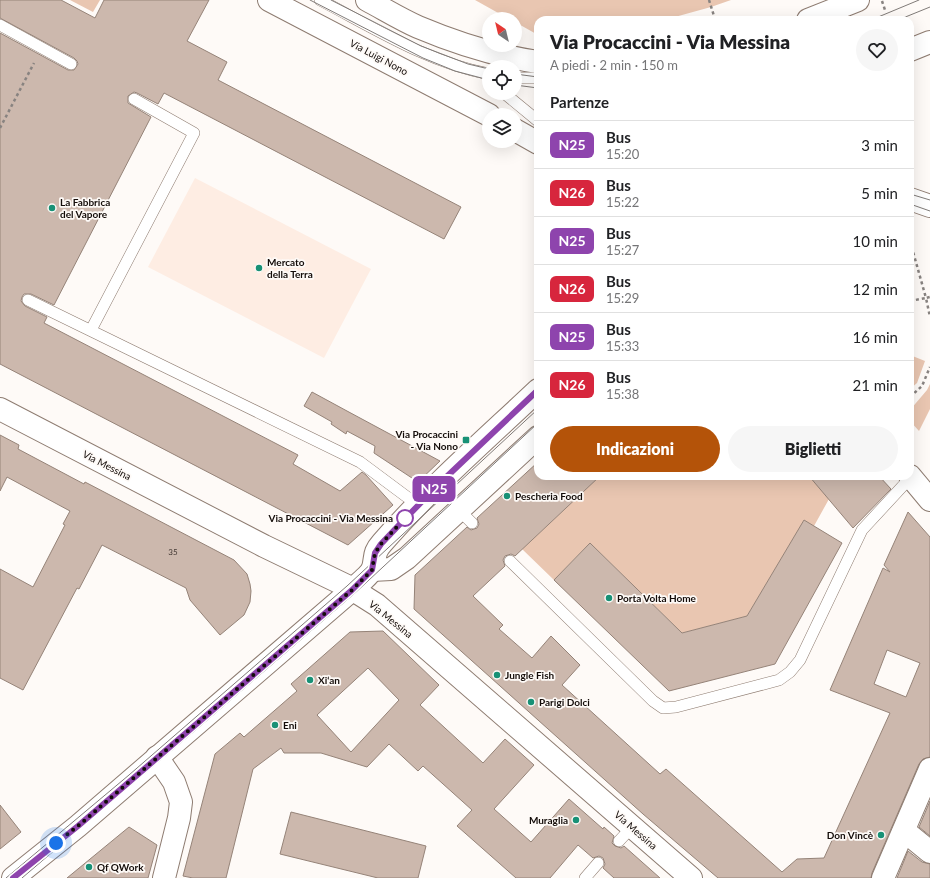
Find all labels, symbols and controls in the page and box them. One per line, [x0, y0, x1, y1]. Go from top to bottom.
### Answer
north arrow [482, 12, 522, 52]
map controls [482, 12, 522, 148]
button: heart [856, 29, 898, 71]
text: Via Procaccini - Via Messina [550, 30, 790, 53]
street label: Via Luigi Nono [348, 37, 410, 77]
text: A piedi · 2 min · 150 m [550, 57, 678, 73]
button: locate [482, 60, 522, 100]
text: Partenze [550, 93, 609, 111]
button: layers [482, 108, 522, 148]
text: Bus [606, 128, 631, 146]
text: N25 [558, 136, 586, 153]
text: 3 min [861, 136, 898, 154]
text: 15:20 [606, 146, 639, 162]
text: Bus [606, 176, 631, 194]
text: N26 [558, 184, 586, 201]
text: 5 min [861, 184, 898, 202]
text: 15:22 [606, 194, 639, 210]
place label: La Fabbrica del Vapore [60, 196, 110, 220]
marker: La Fabbrica del Vapore [47, 203, 57, 213]
text: Bus [606, 224, 631, 242]
text: N25 [558, 232, 586, 249]
text: 10 min [852, 232, 898, 250]
text: 15:27 [606, 242, 639, 258]
place label: Mercato della Terra [267, 256, 313, 280]
marker: Mercato della Terra [254, 263, 264, 273]
text: Bus [606, 272, 631, 290]
text: N26 [558, 280, 586, 297]
text: 12 min [852, 280, 898, 298]
text: 15:29 [606, 290, 639, 306]
text: Bus [606, 320, 631, 338]
text: N25 [558, 328, 586, 345]
text: 16 min [852, 328, 898, 346]
text: 15:33 [606, 338, 639, 354]
text: Bus [606, 368, 631, 386]
text: N26 [558, 376, 586, 393]
text: 21 min [852, 376, 898, 394]
text: 15:38 [606, 386, 639, 402]
button: Indicazioni [550, 426, 720, 472]
button: Biglietti [728, 426, 898, 472]
place label: Via Procaccini - Via Nono [394, 428, 458, 452]
marker: Via Procaccini - Via Nono [461, 435, 471, 445]
street label: Via Messina [81, 448, 133, 482]
line badge: N25 [411, 476, 457, 502]
text: N25 [420, 480, 448, 497]
place label: Pescheria Food [515, 490, 583, 502]
marker: Pescheria Food [502, 491, 512, 501]
marker: Via Procaccini - Via Messina [396, 509, 414, 527]
place label: Via Procaccini - Via Messina [268, 512, 393, 524]
house number: 35 [168, 547, 178, 557]
place label: Porta Volta Home [617, 592, 697, 604]
marker: Porta Volta Home [604, 593, 614, 603]
street label: Via Messina [367, 598, 415, 640]
place label: Jungle Fish [505, 669, 555, 681]
marker: Jungle Fish [492, 670, 502, 680]
place label: Xi‘an [318, 674, 340, 686]
marker: Xi‘an [305, 675, 315, 685]
place label: Parigi Dolci [539, 696, 590, 708]
marker: Parigi Dolci [526, 697, 536, 707]
place label: Eni [283, 719, 297, 731]
marker: Eni [270, 720, 280, 730]
street label: Via Messina [612, 808, 660, 852]
place label: Muraglia [529, 814, 568, 826]
marker: Muraglia [571, 815, 581, 825]
place label: Don Vincè [827, 829, 874, 841]
marker: Don Vincè [876, 830, 886, 840]
your location [46, 833, 66, 853]
place label: Qf QWork [97, 861, 144, 873]
marker: Qf QWork [84, 862, 94, 872]

